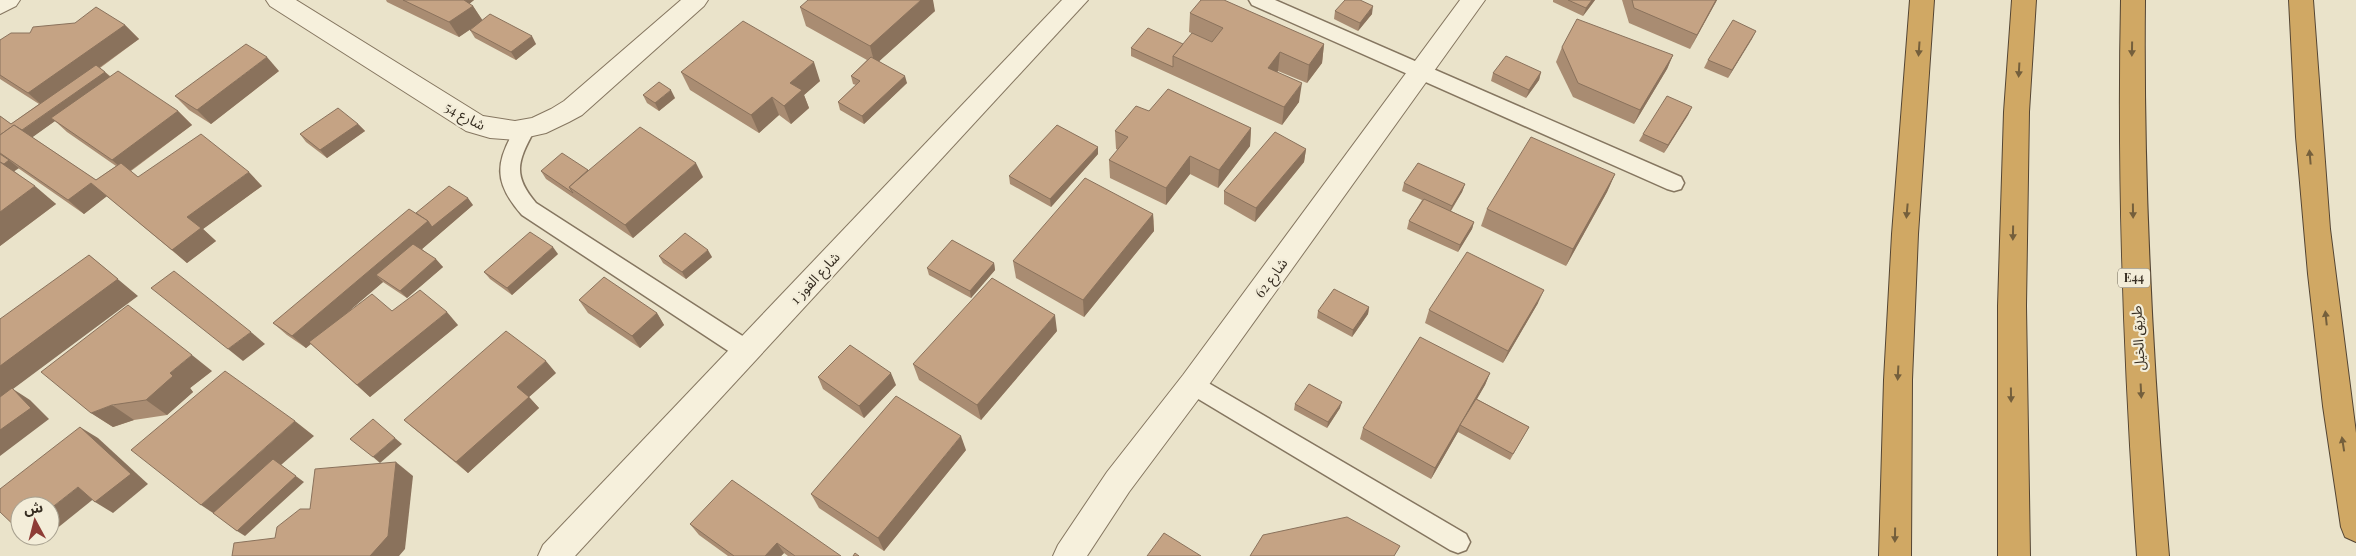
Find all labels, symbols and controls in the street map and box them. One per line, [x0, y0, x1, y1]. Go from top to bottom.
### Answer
one-way arrow [1915, 41, 1923, 57]
one-way arrow [2128, 41, 2136, 57]
one-way arrow [2015, 63, 2023, 79]
street label: شارع 54 [441, 97, 489, 136]
one-way arrow [2306, 148, 2314, 164]
one-way arrow [1903, 203, 1911, 219]
one-way arrow [2129, 203, 2137, 219]
one-way arrow [2009, 225, 2017, 241]
street label: شارع القوز 1 [785, 247, 845, 309]
street label: شارع 62 [1250, 254, 1293, 303]
road number: E44 [2118, 268, 2150, 288]
street label: طريق الخيل [2126, 305, 2150, 371]
one-way arrow [2322, 310, 2330, 326]
one-way arrow [1894, 365, 1902, 381]
one-way arrow [2137, 383, 2145, 399]
one-way arrow [2007, 388, 2015, 404]
one-way arrow [2339, 436, 2347, 452]
north arrow [10, 496, 60, 546]
text: ش [23, 497, 44, 518]
one-way arrow [1891, 528, 1899, 544]

